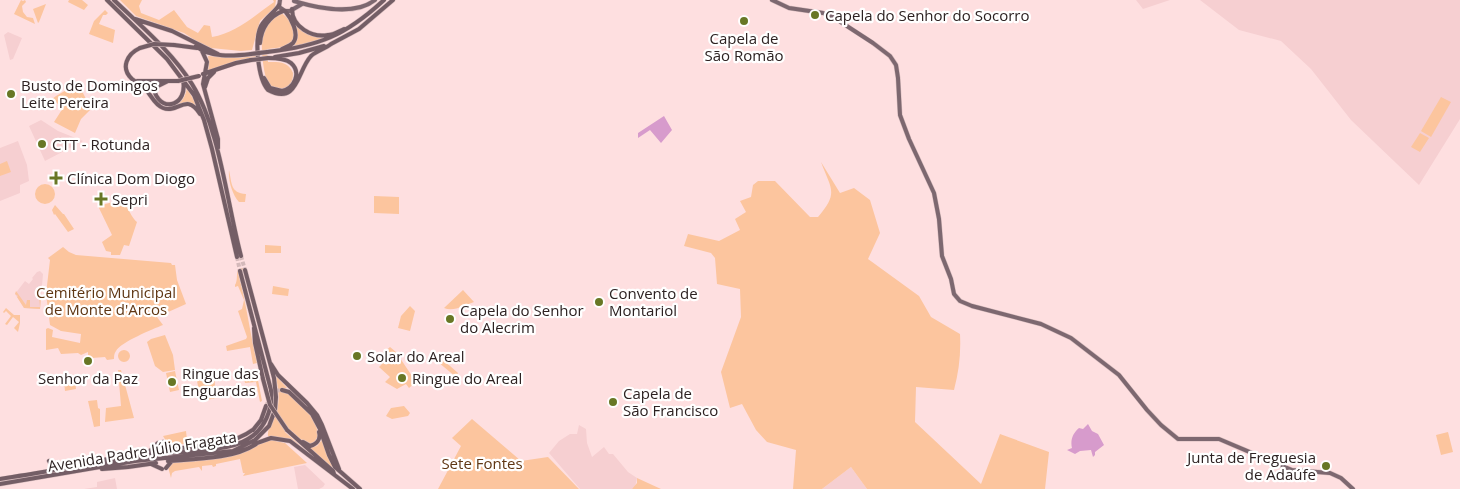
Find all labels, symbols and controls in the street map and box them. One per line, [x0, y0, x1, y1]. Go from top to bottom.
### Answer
place label: Capela do Senhor do Socorro [825, 5, 1029, 25]
marker: Capela do Senhor do Socorro [809, 9, 821, 21]
marker: Capela de São Romão [738, 15, 750, 27]
place label: Capela de São Romão [704, 28, 784, 65]
place label: Busto de Domingos Leite Pereira [21, 75, 158, 112]
marker: Busto de Domingos Leite Pereira [5, 88, 17, 100]
place label: CTT - Rotunda [52, 134, 150, 154]
marker: CTT - Rotunda [36, 138, 48, 150]
place label: Clínica Dom Diogo [67, 168, 195, 188]
marker: Clínica Dom Diogo [49, 171, 63, 185]
place label: Sepri [112, 189, 148, 209]
marker: Sepri [94, 192, 108, 206]
park label: Cemitério Municipal de Monte d'Arcos [36, 282, 176, 319]
place label: Convento de Montariol [609, 283, 698, 320]
marker: Convento de Montariol [593, 296, 605, 308]
place label: Capela do Senhor do Alecrim [460, 300, 584, 337]
marker: Capela do Senhor do Alecrim [444, 313, 456, 325]
place label: Solar do Areal [367, 346, 465, 366]
marker: Solar do Areal [351, 350, 363, 362]
marker: Senhor da Paz [82, 355, 94, 367]
place label: Ringue das Enguardas [182, 363, 259, 400]
place label: Senhor da Paz [38, 368, 138, 388]
place label: Ringue do Areal [412, 368, 522, 388]
marker: Ringue do Areal [396, 372, 408, 384]
marker: Ringue das Enguardas [166, 376, 178, 388]
place label: Capela de São Francisco [623, 383, 718, 420]
marker: Capela de São Francisco [607, 396, 619, 408]
street label: Avenida Padre Júlio Fragata [46, 426, 238, 476]
place label: Junta de Freguesia de Adaúfe [1185, 447, 1316, 484]
park label: Sete Fontes [441, 453, 523, 473]
marker: Junta de Freguesia de Adaúfe [1320, 460, 1332, 472]

